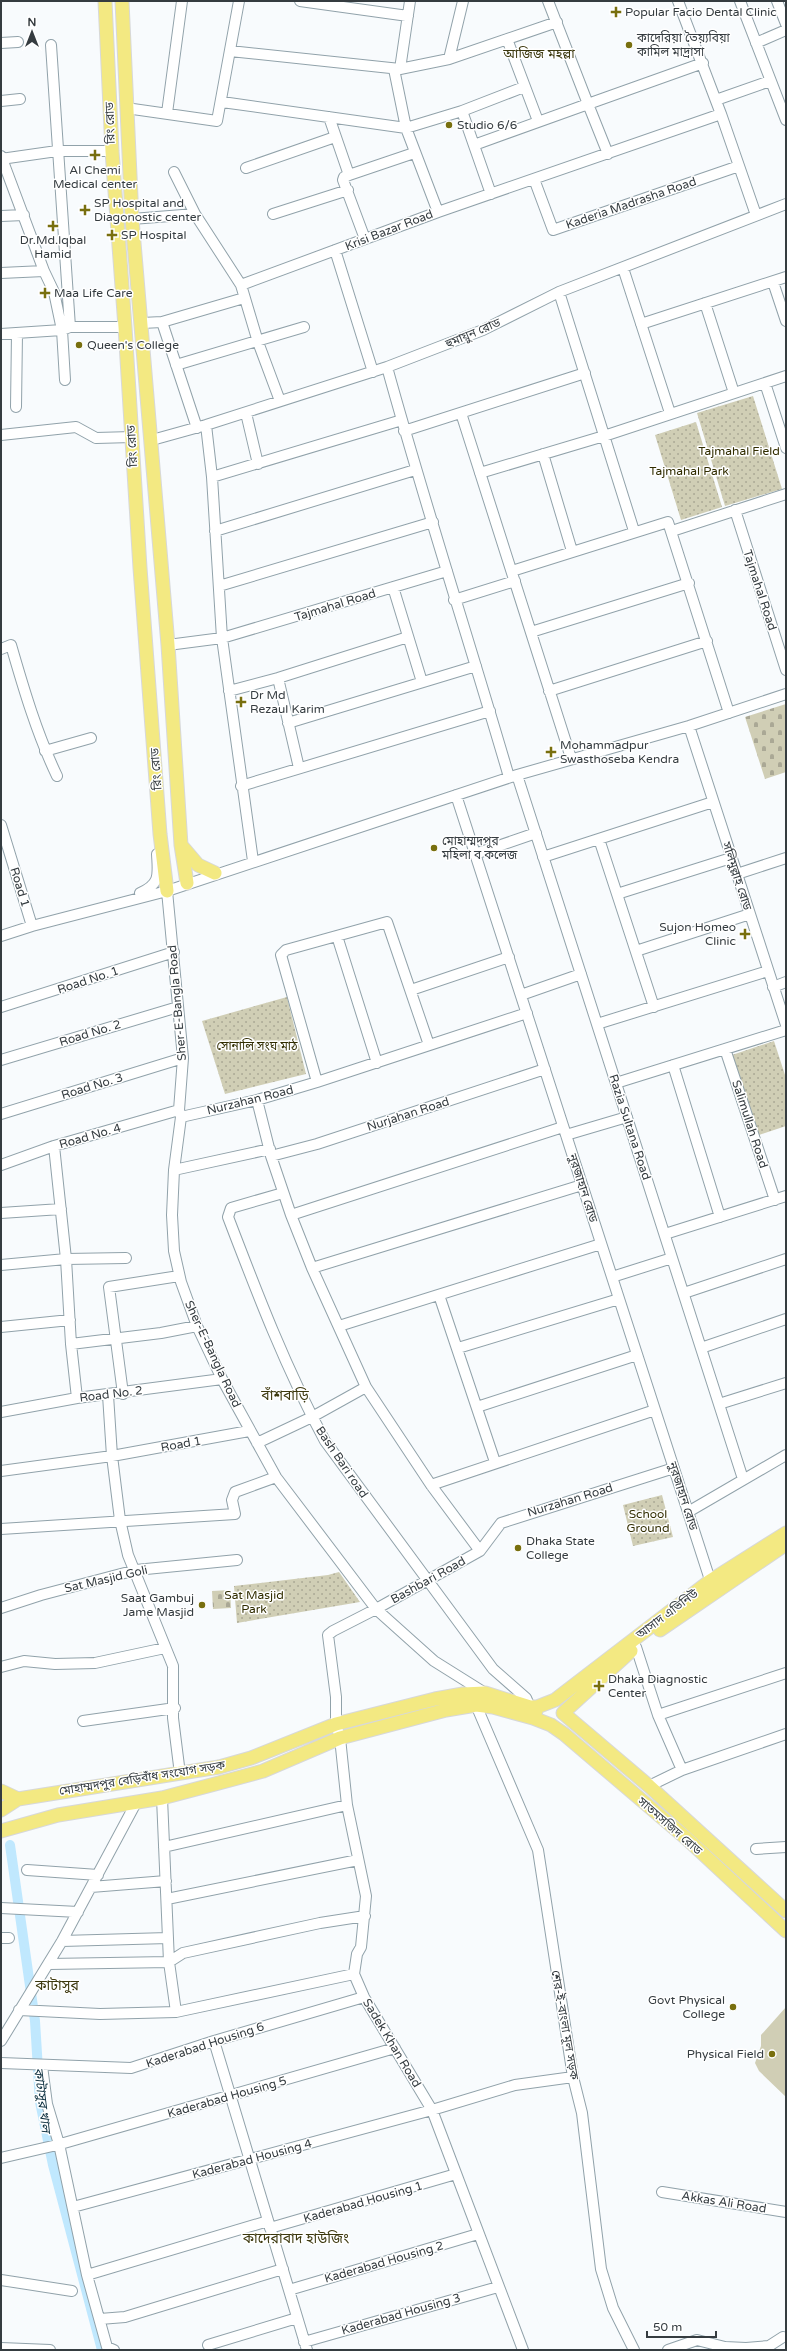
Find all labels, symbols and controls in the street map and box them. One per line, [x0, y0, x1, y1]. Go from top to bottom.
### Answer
place label: Popular Facio Dental Clinic [625, 5, 777, 19]
marker: Popular Facio Dental Clinic [610, 6, 622, 18]
north arrow [12, 12, 52, 52]
text: N [28, 16, 36, 29]
place label: কাদেরিয়া তৈয়্যবিয়া কামিল মাদ্রাসা [636, 30, 730, 59]
marker: কাদেরিয়া তৈয়্যবিয়া কামিল মাদ্রাসা [624, 40, 634, 50]
district label: আজিজ মহল্লা [502, 46, 575, 62]
street label: রিং রোড [101, 101, 118, 145]
place label: Studio 6/6 [457, 118, 517, 132]
marker: Studio 6/6 [444, 120, 454, 130]
marker: Al Chemi Medical center [89, 149, 101, 161]
place label: Al Chemi Medical center [53, 163, 138, 191]
street label: Kaderia Madrasha Road [564, 174, 698, 232]
place label: SP Hospital and Diagonostic center [94, 196, 201, 224]
marker: SP Hospital and Diagonostic center [79, 204, 91, 216]
street label: Krisi Bazar Road [343, 207, 435, 253]
marker: Dr.Md.Iqbal Hamid [47, 220, 59, 232]
place label: SP Hospital [121, 228, 186, 242]
marker: SP Hospital [106, 229, 118, 241]
place label: Dr.Md.Iqbal Hamid [20, 233, 86, 261]
place label: Maa Life Care [54, 286, 133, 300]
marker: Maa Life Care [39, 287, 51, 299]
street label: হুমায়ুন রোড [442, 315, 504, 353]
place label: Queen's College [87, 338, 179, 352]
marker: Queen's College [74, 340, 84, 350]
street label: রিং রোড [123, 424, 140, 468]
park label: Tajmahal Field [698, 444, 780, 458]
park label: Tajmahal Park [649, 464, 729, 478]
street label: Tajmahal Road [740, 548, 780, 632]
street label: Tajmahal Road [293, 586, 377, 624]
place label: Dr Md Rezaul Karim [250, 688, 325, 716]
marker: Dr Md Rezaul Karim [235, 696, 247, 708]
place label: Mohammadpur Swasthoseba Kendra [560, 738, 679, 766]
marker: Mohammadpur Swasthoseba Kendra [545, 746, 557, 758]
street label: রিং রোড [147, 747, 165, 791]
place label: মোহাম্মদপুর মহিলা ব কলেজ [441, 834, 518, 862]
street label: সলিমুল্লাহ রোড [718, 839, 756, 913]
marker: মোহাম্মদপুর মহিলা ব কলেজ [429, 843, 439, 853]
street label: Road 1 [7, 865, 33, 909]
place label: Sujon Homeo Clinic [659, 920, 736, 948]
marker: Sujon Homeo Clinic [739, 928, 751, 940]
street label: Sher-E-Bangla Road [165, 944, 189, 1062]
street label: Road No. 1 [56, 963, 120, 997]
street label: Road No. 2 [57, 1017, 123, 1049]
park label: সোনালি সংঘ মাঠ [217, 1038, 298, 1053]
street label: Road No. 3 [59, 1070, 125, 1102]
street label: Razia Sultana Road [606, 1072, 654, 1182]
street label: Salimullah Road [729, 1078, 771, 1170]
street label: Nurzahan Road [205, 1082, 295, 1118]
street label: Nurjahan Road [365, 1094, 451, 1134]
street label: Road No. 4 [57, 1120, 123, 1152]
street label: নুরজাহান রোড [564, 1151, 601, 1225]
street label: Sher-E-Bangla Road [182, 1298, 244, 1410]
street label: Road No. 2 [79, 1383, 143, 1405]
district label: বাঁশবাড়ি [260, 1386, 310, 1404]
street label: Bash Bari road [313, 1424, 371, 1500]
street label: Road 1 [160, 1434, 202, 1454]
street label: নুরজাহান রোড [664, 1459, 701, 1533]
street label: Nurzahan Road [526, 1480, 614, 1520]
park label: School Ground [627, 1507, 669, 1535]
place label: Dhaka State College [526, 1534, 595, 1562]
marker: Dhaka State College [513, 1543, 523, 1553]
street label: Bashbari Road [388, 1554, 468, 1606]
street label: Sat Masjid Goli [63, 1563, 149, 1595]
street label: আসাদ এভিনিউ [632, 1585, 701, 1642]
park label: Sat Masjid Park [224, 1588, 284, 1616]
place label: Saat Gambuj Jame Masjid [121, 1591, 194, 1619]
marker: Saat Gambuj Jame Masjid [197, 1600, 207, 1610]
place label: Dhaka Diagnostic Center [608, 1672, 708, 1700]
marker: Dhaka Diagnostic Center [593, 1680, 605, 1692]
street label: মোহাম্মদপুর বেড়িবাঁধ সংযোগ সড়ক [58, 1757, 226, 1799]
street label: সাতমসজিদ রোড [634, 1793, 706, 1858]
street label: শের-ই-বাংলা মূল সড়ক [547, 1969, 583, 2081]
district label: কাটাসুর [34, 1977, 79, 1994]
place label: Govt Physical College [648, 1993, 725, 2021]
street label: Sadek Khan Road [360, 1996, 424, 2090]
marker: Govt Physical College [728, 2002, 738, 2012]
street label: Kaderabad Housing 6 [144, 2019, 266, 2071]
place label: Physical Field [687, 2047, 764, 2061]
marker: Physical Field [767, 2049, 777, 2059]
water label: কাটাসুর খাল [30, 2067, 54, 2136]
street label: Kaderabad Housing 5 [166, 2073, 288, 2121]
street label: Kaderabad Housing 4 [191, 2136, 314, 2182]
street label: Kaderabad Housing 1 [302, 2178, 424, 2226]
street label: Akkas Ali Road [681, 2188, 767, 2216]
district label: কাদেরাবাদ হাউজিং [242, 2230, 349, 2247]
street label: Kaderabad Housing 2 [323, 2238, 445, 2286]
street label: Kaderabad Housing 3 [340, 2290, 462, 2338]
scale bar [647, 2313, 716, 2339]
text: 50 m [653, 2320, 682, 2334]

